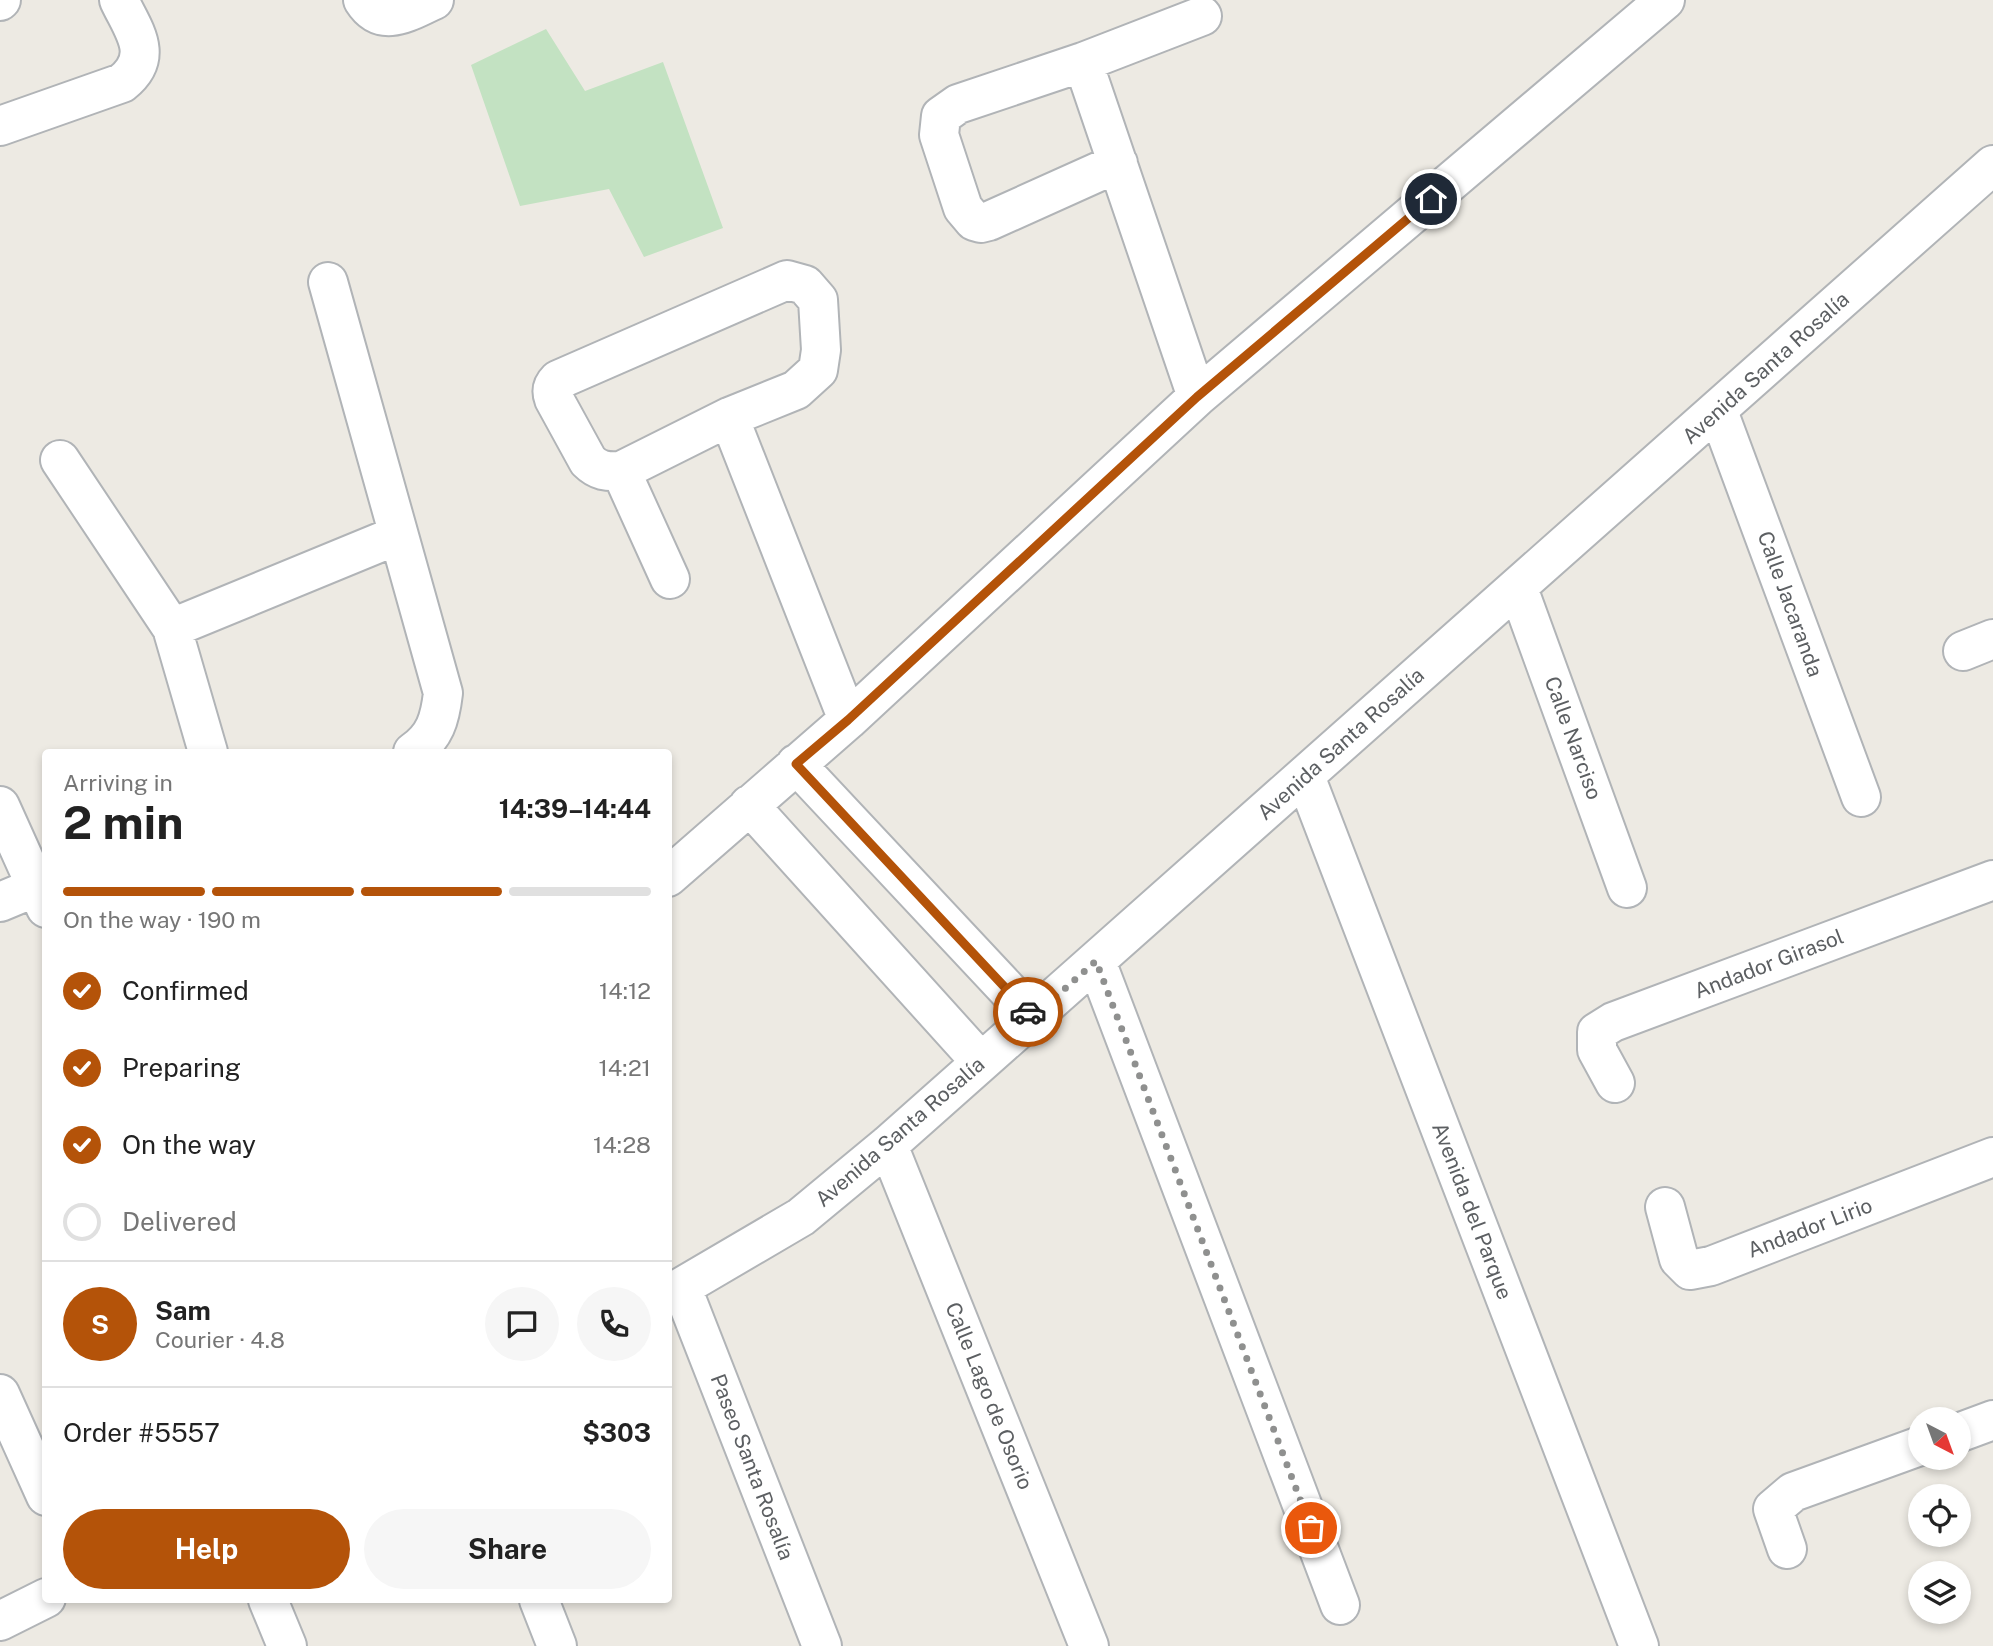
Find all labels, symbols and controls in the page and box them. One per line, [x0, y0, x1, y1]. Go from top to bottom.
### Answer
pin [1401, 169, 1461, 229]
icon: home [1412, 180, 1450, 218]
street label: Avenida Santa Rosalía [1677, 286, 1854, 449]
street label: Calle Jacaranda [1753, 528, 1828, 680]
street label: Avenida Santa Rosalía [1252, 662, 1429, 825]
street label: Calle Narciso [1540, 673, 1607, 803]
text: Arriving in [63, 769, 173, 796]
text: 14:39–14:44 [499, 793, 651, 824]
text: 2 min [63, 795, 183, 849]
text: On the way · 190 m [63, 906, 261, 933]
street label: Andador Girasol [1691, 924, 1847, 1003]
icon: check [63, 972, 101, 1010]
text: Confirmed [122, 975, 249, 1006]
text: 14:12 [599, 977, 651, 1004]
courier [993, 977, 1063, 1047]
icon: car [1009, 993, 1047, 1031]
icon: check [63, 1049, 101, 1087]
text: Preparing [122, 1052, 241, 1083]
street label: Avenida Santa Rosalía [810, 1052, 989, 1212]
text: 14:21 [598, 1054, 651, 1081]
street label: Avenida del Parque [1427, 1119, 1518, 1303]
icon: check [63, 1126, 101, 1164]
text: On the way [122, 1129, 256, 1160]
text: 14:28 [593, 1131, 651, 1158]
street label: Andador Lirio [1744, 1192, 1876, 1263]
text: Delivered [122, 1206, 237, 1237]
button: chat [485, 1287, 559, 1361]
button: phone [577, 1287, 651, 1361]
text: Sam [155, 1295, 211, 1326]
street label: Calle Lago de Osorio [940, 1298, 1038, 1493]
text: S [91, 1309, 109, 1340]
text: Courier · 4.8 [155, 1326, 285, 1353]
street label: Paseo Santa Rosalía [705, 1370, 799, 1563]
north arrow [1908, 1407, 1970, 1470]
map controls [1908, 1407, 1971, 1624]
text: Order #5557 [63, 1417, 220, 1448]
text: $303 [582, 1417, 651, 1448]
button: locate [1908, 1484, 1971, 1547]
pin [1281, 1498, 1341, 1558]
button: Help [63, 1509, 350, 1589]
button: Share [364, 1509, 651, 1589]
icon: bag [1292, 1509, 1330, 1547]
button: layers [1908, 1561, 1971, 1624]

